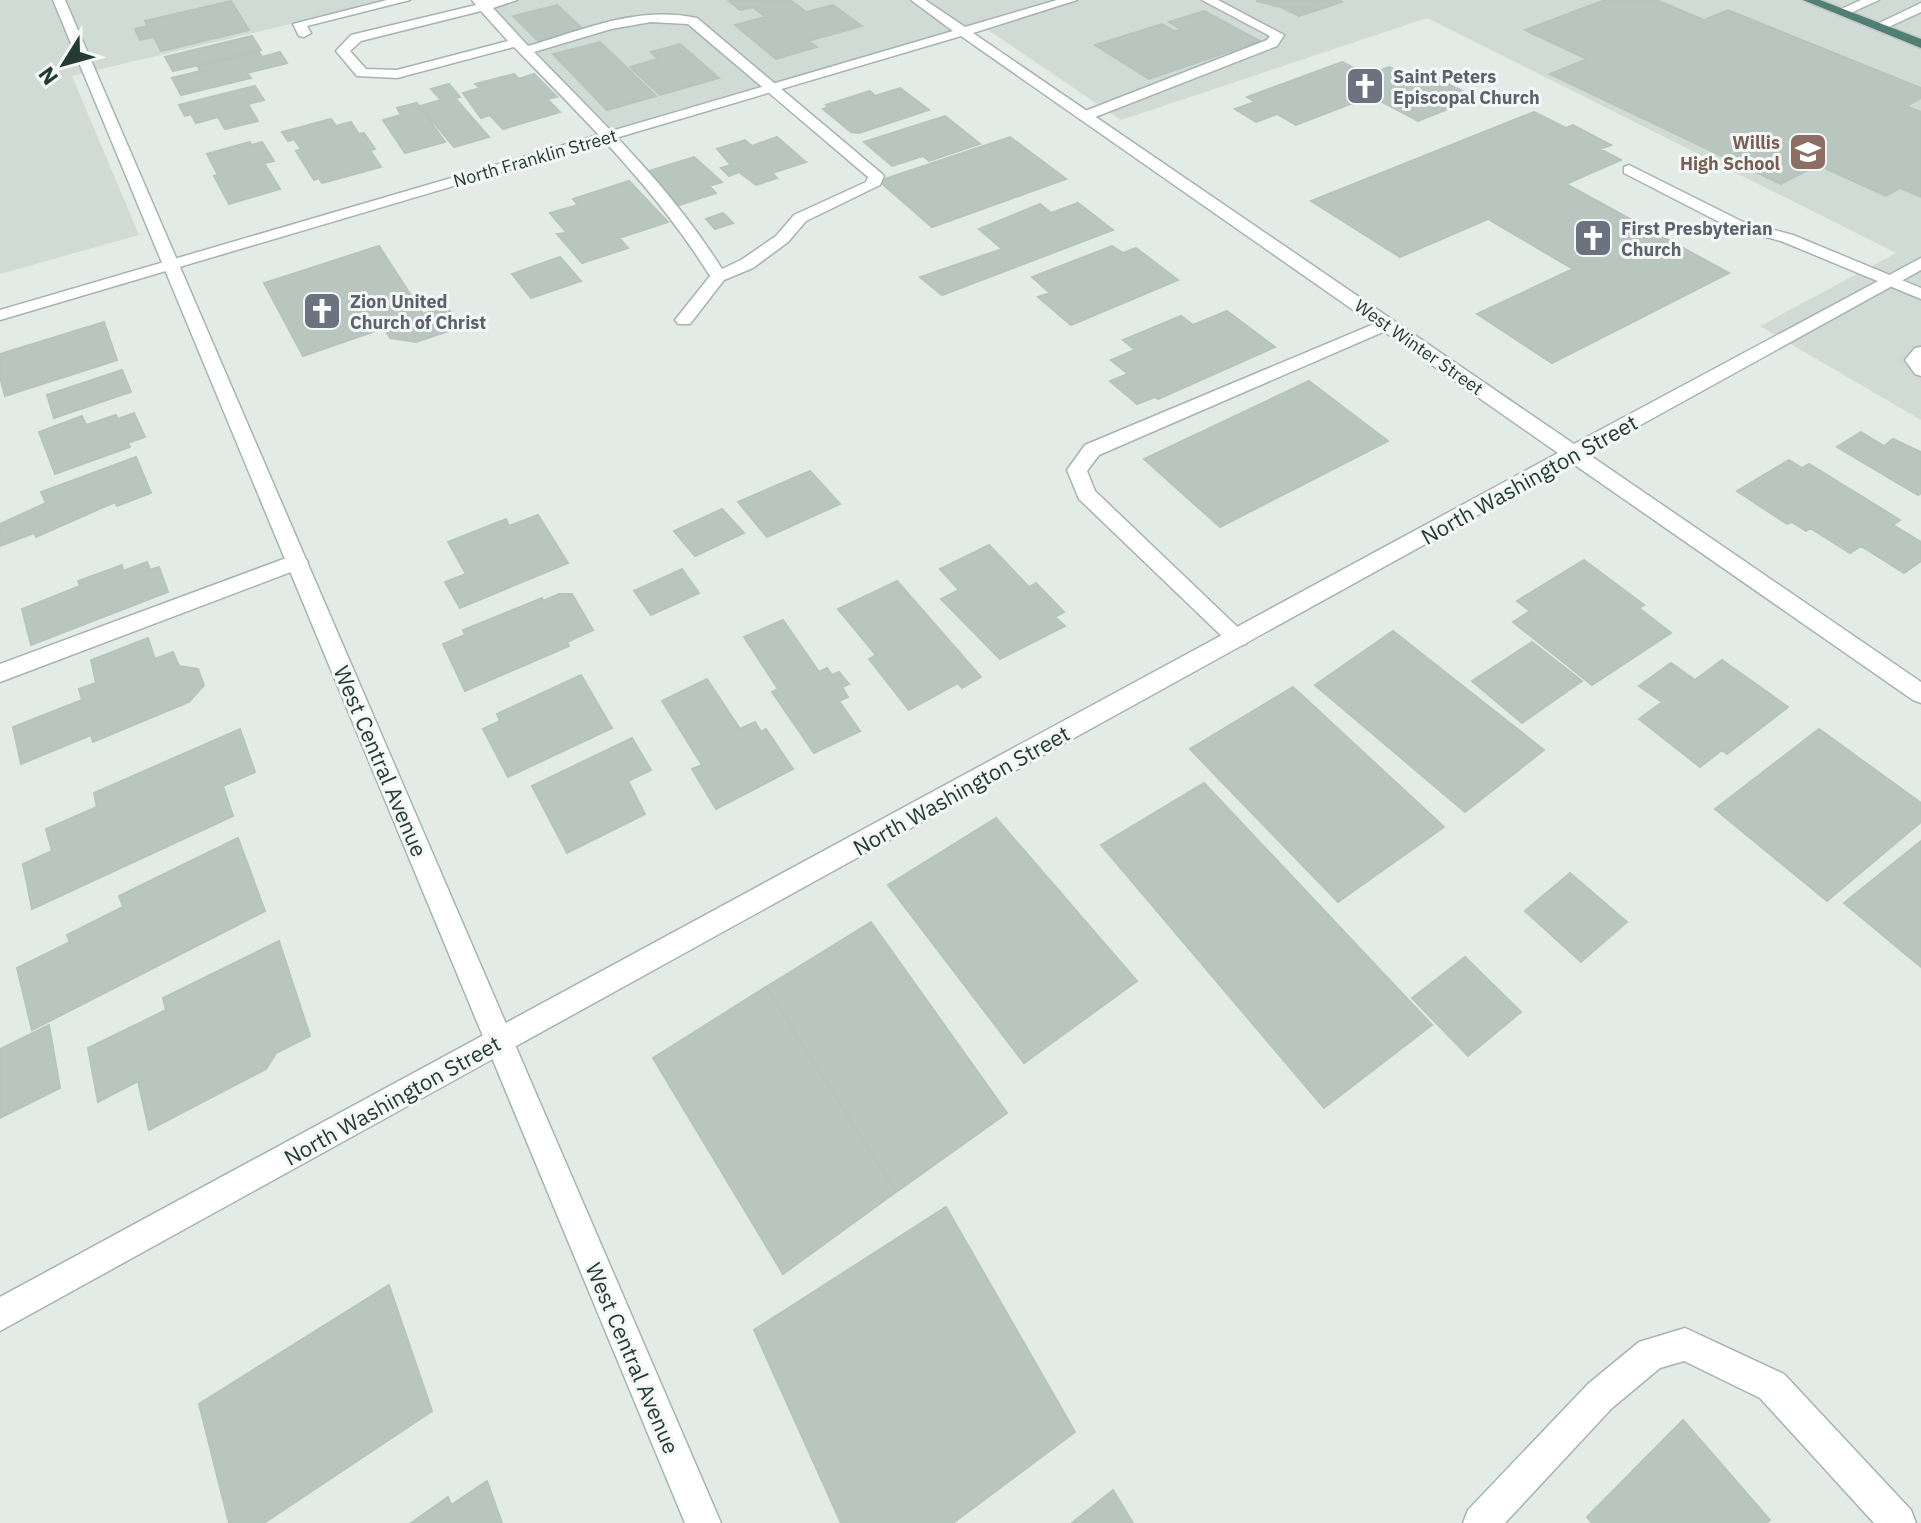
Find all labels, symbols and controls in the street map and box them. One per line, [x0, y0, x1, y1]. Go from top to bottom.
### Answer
north arrow [24, 24, 104, 104]
text: N [31, 61, 64, 91]
church icon: Saint Peters Episcopal Church [1344, 65, 1386, 107]
place label: Saint Peters Episcopal Church [1393, 65, 1540, 109]
street label: North Franklin Street [451, 124, 619, 192]
place label: Willis High School [1680, 131, 1781, 175]
school or university icon: Willis High School [1787, 131, 1829, 173]
church icon: First Presbyterian Church [1572, 217, 1614, 259]
place label: First Presbyterian Church [1621, 217, 1773, 261]
church icon: Zion United Church of Christ [301, 290, 343, 332]
place label: Zion United Church of Christ [350, 290, 486, 334]
street label: West Winter Street [1350, 294, 1488, 400]
street label: North Washington Street [1416, 407, 1642, 551]
street label: West Central Avenue [328, 661, 434, 861]
street label: North Washington Street [848, 718, 1074, 862]
street label: North Washington Street [279, 1028, 505, 1172]
street label: West Central Avenue [580, 1258, 686, 1458]

